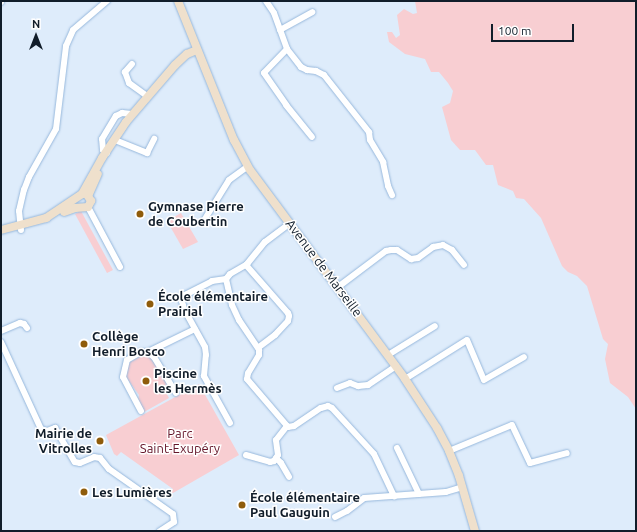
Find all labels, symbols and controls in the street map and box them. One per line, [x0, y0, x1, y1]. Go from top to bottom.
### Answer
north arrow [16, 16, 56, 56]
scale bar [493, 16, 576, 42]
text: N [32, 18, 40, 30]
text: 100 m [498, 24, 531, 37]
place label: Gymnase Pierre de Coubertin [148, 199, 244, 230]
marker: Gymnase Pierre de Coubertin [135, 209, 145, 219]
street label: Avenue de Marseille [282, 216, 366, 320]
place label: École élémentaire Prairial [158, 289, 268, 320]
marker: École élémentaire Prairial [145, 299, 155, 309]
place label: Collège Henri Bosco [92, 329, 165, 360]
marker: Collège Henri Bosco [79, 339, 89, 349]
place label: Piscine les Hermès [154, 366, 222, 397]
marker: Piscine les Hermès [141, 376, 151, 386]
place label: Mairie de Vitrolles [35, 426, 92, 457]
park label: Parc Saint-Exupéry [140, 426, 220, 457]
marker: Mairie de Vitrolles [95, 436, 105, 446]
place label: Les Lumières [92, 484, 172, 500]
marker: Les Lumières [79, 487, 89, 497]
place label: École élémentaire Paul Gauguin [250, 490, 360, 521]
marker: École élémentaire Paul Gauguin [237, 500, 247, 510]

